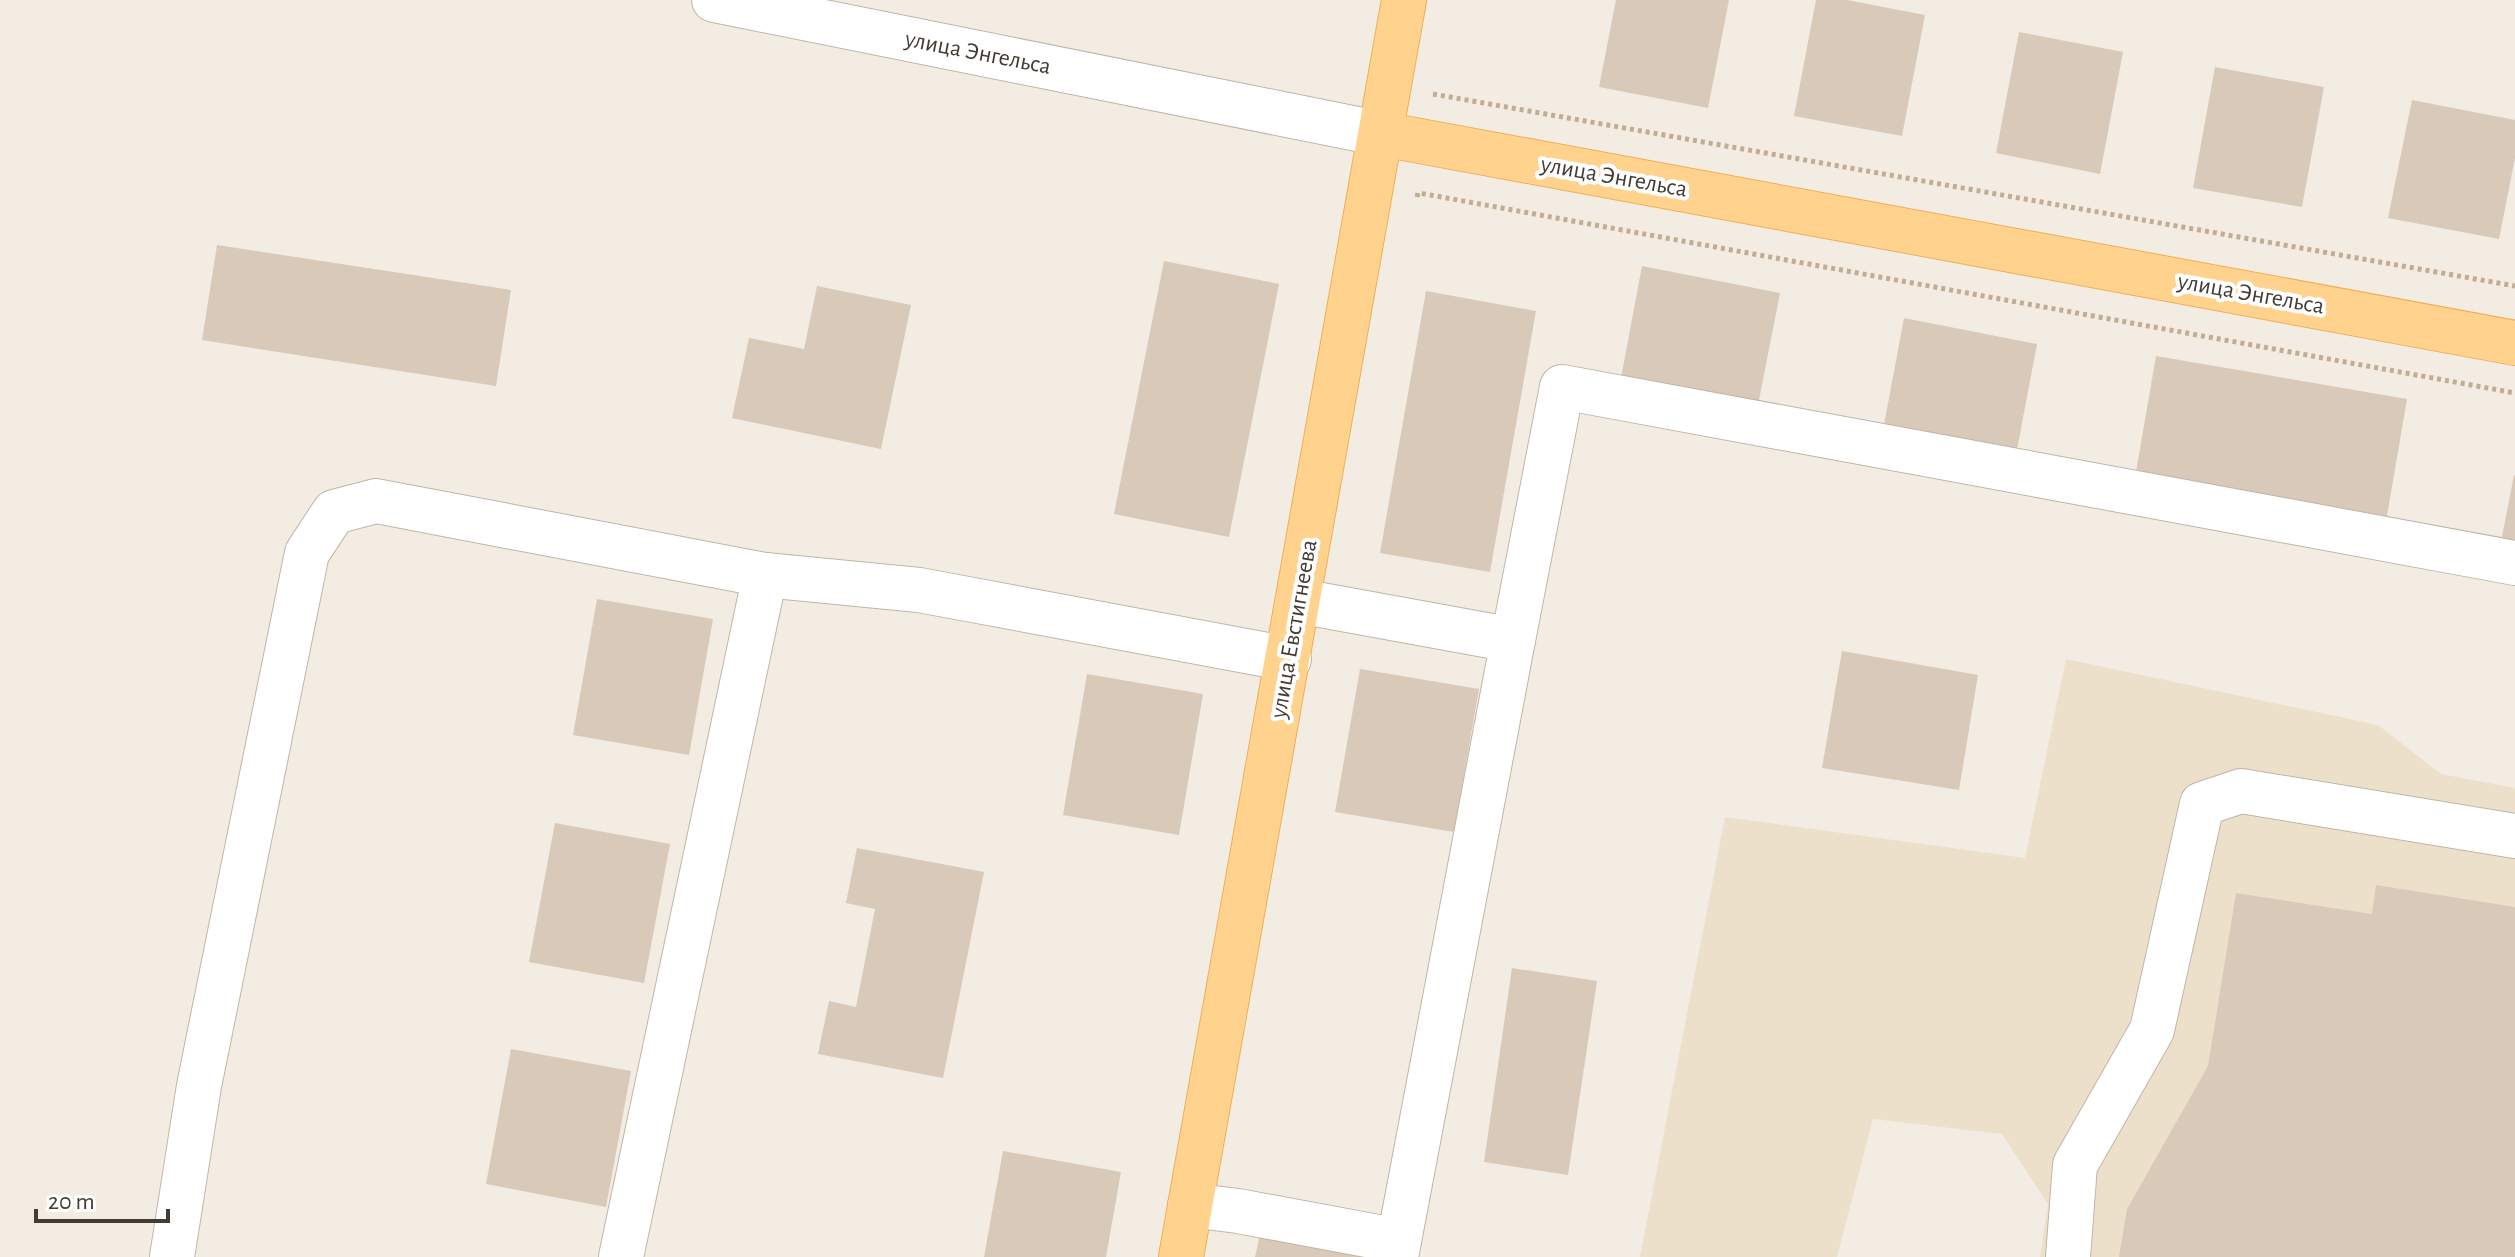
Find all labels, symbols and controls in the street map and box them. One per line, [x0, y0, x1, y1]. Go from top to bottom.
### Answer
street label: улица Энгельса [902, 27, 1053, 79]
street label: улица Энгельса [1538, 152, 1689, 202]
street label: улица Энгельса [2175, 269, 2326, 319]
street label: улица Евстигнеева [1266, 538, 1322, 721]
scale bar [36, 1173, 168, 1223]
text: 20 m [48, 1190, 95, 1214]

